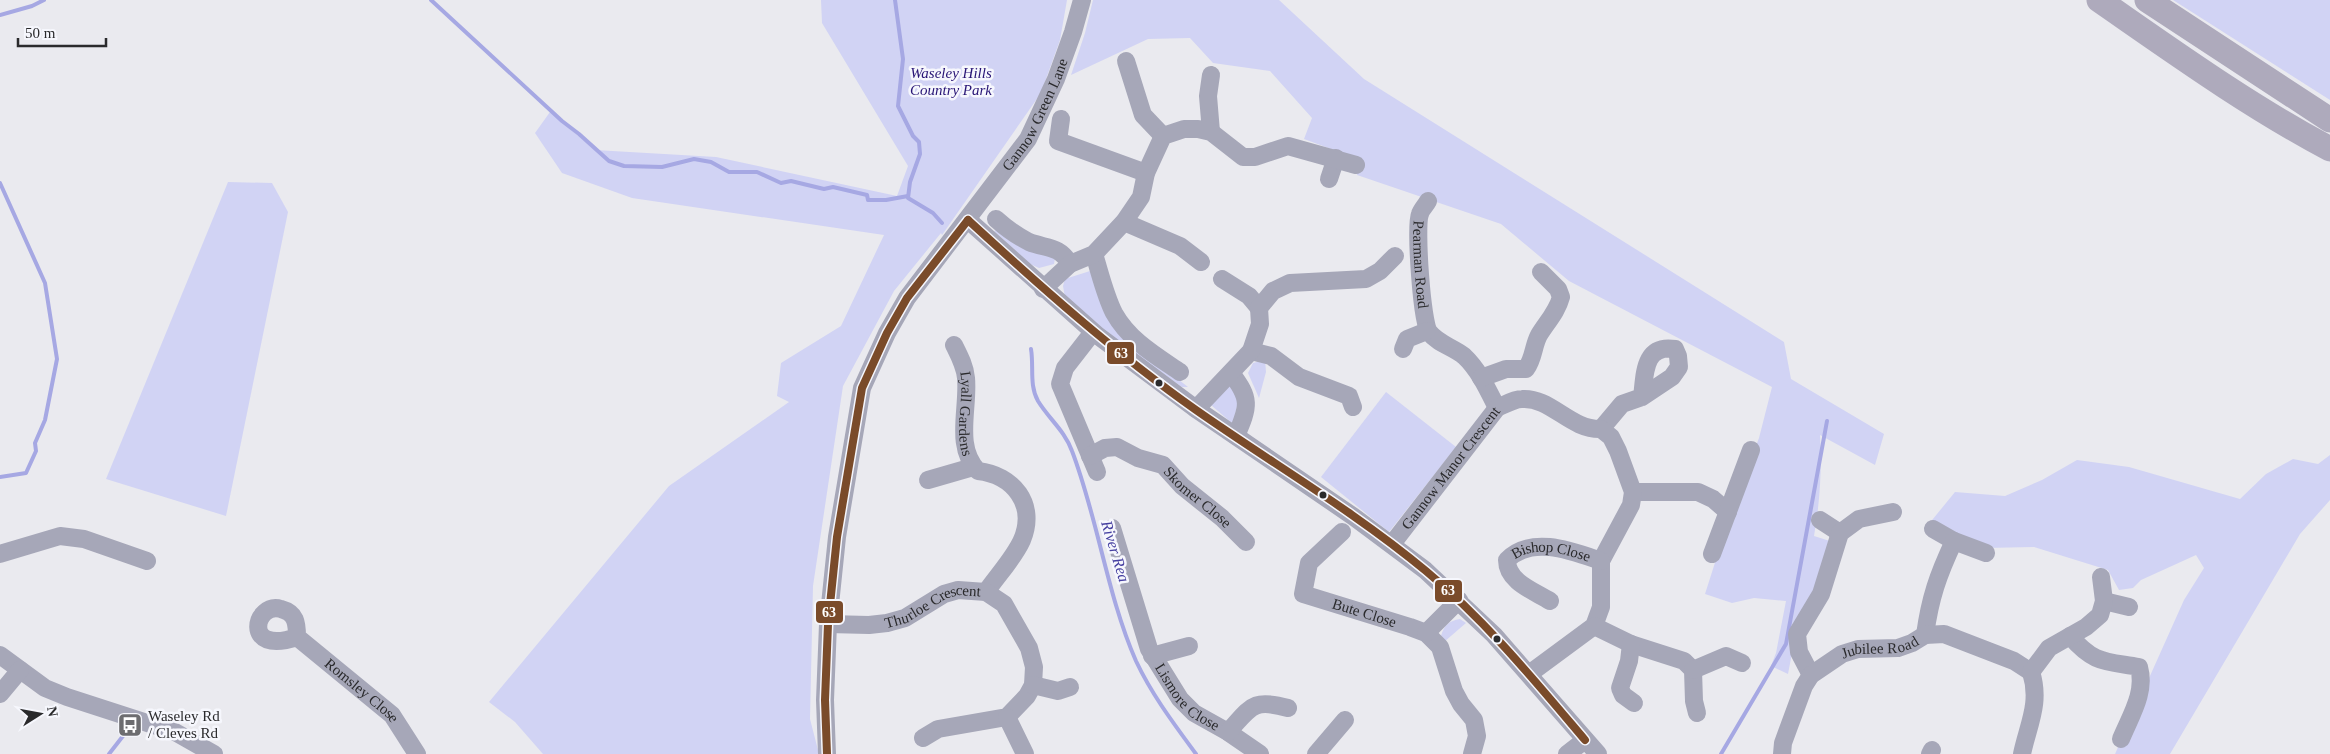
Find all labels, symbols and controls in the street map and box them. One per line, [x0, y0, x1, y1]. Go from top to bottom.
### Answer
scale bar [18, 15, 105, 47]
text: 50 m [25, 25, 56, 41]
street label: Gannow Green Lane [999, 56, 1071, 174]
park label: Waseley Hills Country Park [910, 65, 992, 98]
street label: Pearman Road [1410, 220, 1431, 310]
line badge: 63 [1106, 341, 1135, 365]
text: 63 [1114, 346, 1128, 361]
street label: Lyall Gardens [956, 370, 976, 458]
unlabelled marker [1154, 378, 1164, 388]
street label: Gannow Manor Crescent [1398, 403, 1504, 533]
street label: Skomer Close [1160, 463, 1235, 531]
unlabelled marker [1318, 490, 1328, 500]
water label: River Rea [1098, 517, 1133, 584]
street label: Bishop Close [1509, 539, 1593, 565]
line badge: 63 [1434, 579, 1463, 603]
street label: Thurloe Crescent [883, 582, 982, 631]
text: 63 [1441, 583, 1455, 598]
street label: Bute Close [1330, 595, 1399, 630]
line badge: 63 [815, 600, 844, 624]
text: 63 [822, 605, 836, 620]
street label: Jubilee Road [1839, 633, 1922, 662]
unlabelled marker [1492, 634, 1502, 644]
street label: Romsley Close [322, 655, 403, 725]
street label: Lismore Close [1152, 660, 1222, 734]
north arrow [15, 689, 65, 739]
text: N [44, 705, 61, 718]
place label: Waseley Rd / Cleves Rd [148, 708, 220, 741]
bus stop icon: Waseley Rd / Cleves Rd [117, 712, 143, 738]

